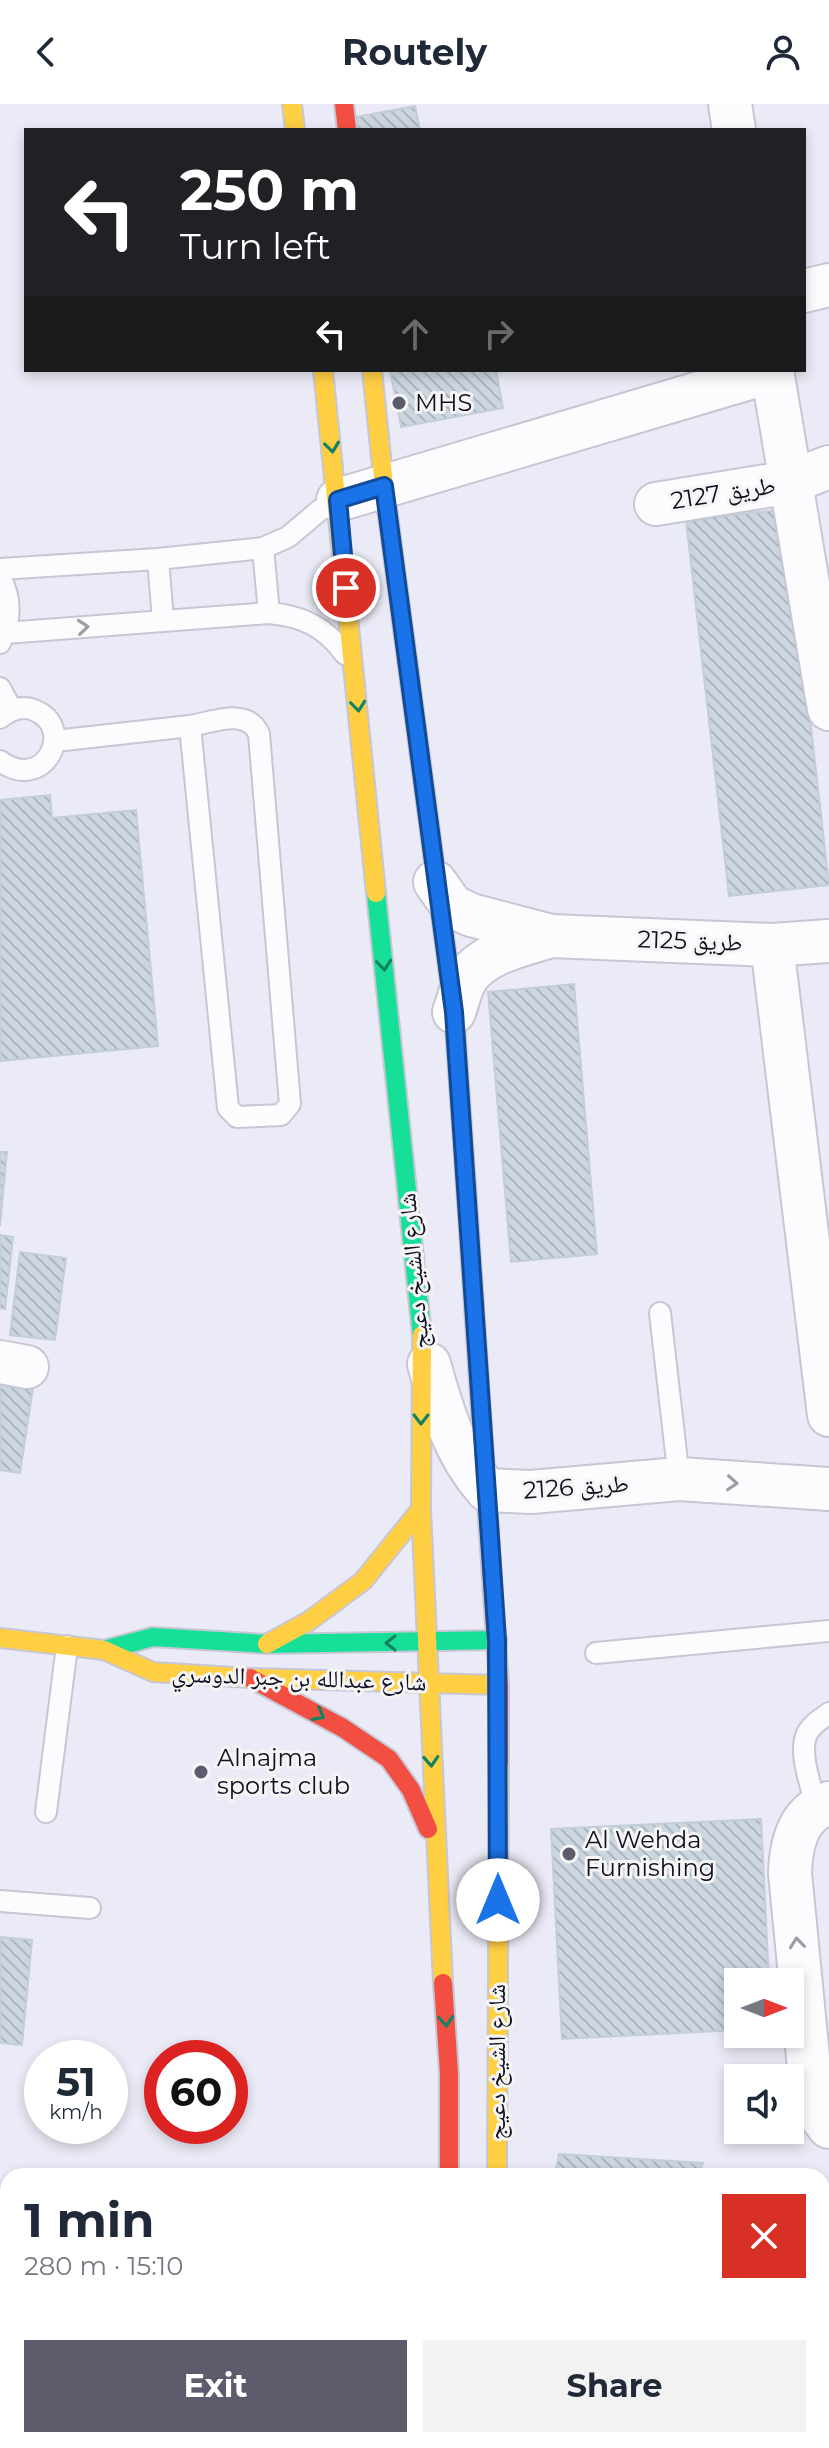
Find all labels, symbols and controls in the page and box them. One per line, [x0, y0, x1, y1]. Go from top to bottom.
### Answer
icon: back [24, 30, 68, 74]
text: Routely [342, 30, 487, 74]
icon: person [761, 30, 805, 74]
text: 250 m [180, 156, 359, 224]
icon: left [48, 160, 152, 264]
text: Turn left [180, 224, 331, 268]
icon: left [309, 312, 353, 356]
icon: ahead [393, 312, 437, 356]
icon: right [477, 312, 521, 356]
place label: MHS [415, 388, 472, 417]
marker: MHS [390, 394, 408, 412]
one-way arrow [323, 441, 340, 454]
street label: طريق 2127 [669, 470, 777, 515]
pin [312, 554, 380, 622]
icon: arrive [324, 566, 368, 610]
one-way arrow [77, 619, 90, 636]
one-way arrow [349, 700, 366, 713]
street label: طريق 2125 [637, 924, 743, 957]
one-way arrow [375, 959, 392, 972]
street label: شارع الشيخ دعيج [392, 1192, 436, 1350]
one-way arrow [412, 1413, 430, 1426]
street label: طريق 2126 [522, 1468, 630, 1505]
one-way arrow [726, 1474, 739, 1491]
one-way arrow [384, 1634, 397, 1652]
street label: شارع عبدالله بن جبر الدوسري [171, 1659, 427, 1702]
one-way arrow [310, 1706, 325, 1721]
place label: Alnajma sports club [217, 1743, 350, 1800]
one-way arrow [422, 1755, 439, 1768]
marker: Alnajma sports club [192, 1763, 210, 1781]
place label: Al Wehda Furnishing [585, 1825, 715, 1882]
marker: Al Wehda Furnishing [560, 1845, 578, 1863]
position arrow [456, 1858, 540, 1942]
one-way arrow [788, 1936, 805, 1949]
north arrow [724, 1968, 804, 2048]
map controls [724, 1968, 804, 2144]
street label: شارع الشيخ دعيج [482, 1984, 512, 2140]
one-way arrow [437, 2015, 454, 2028]
speed limit sign: 60 [144, 2040, 248, 2144]
text: 51 [56, 2057, 96, 2106]
button: sound [724, 2064, 804, 2144]
text: km/h [49, 2100, 103, 2124]
text: 1 min [24, 2191, 154, 2249]
button: close [722, 2194, 806, 2278]
text: 280 m · 15:10 [24, 2250, 183, 2282]
button: Exit [24, 2340, 407, 2432]
button: Share [423, 2340, 806, 2432]

